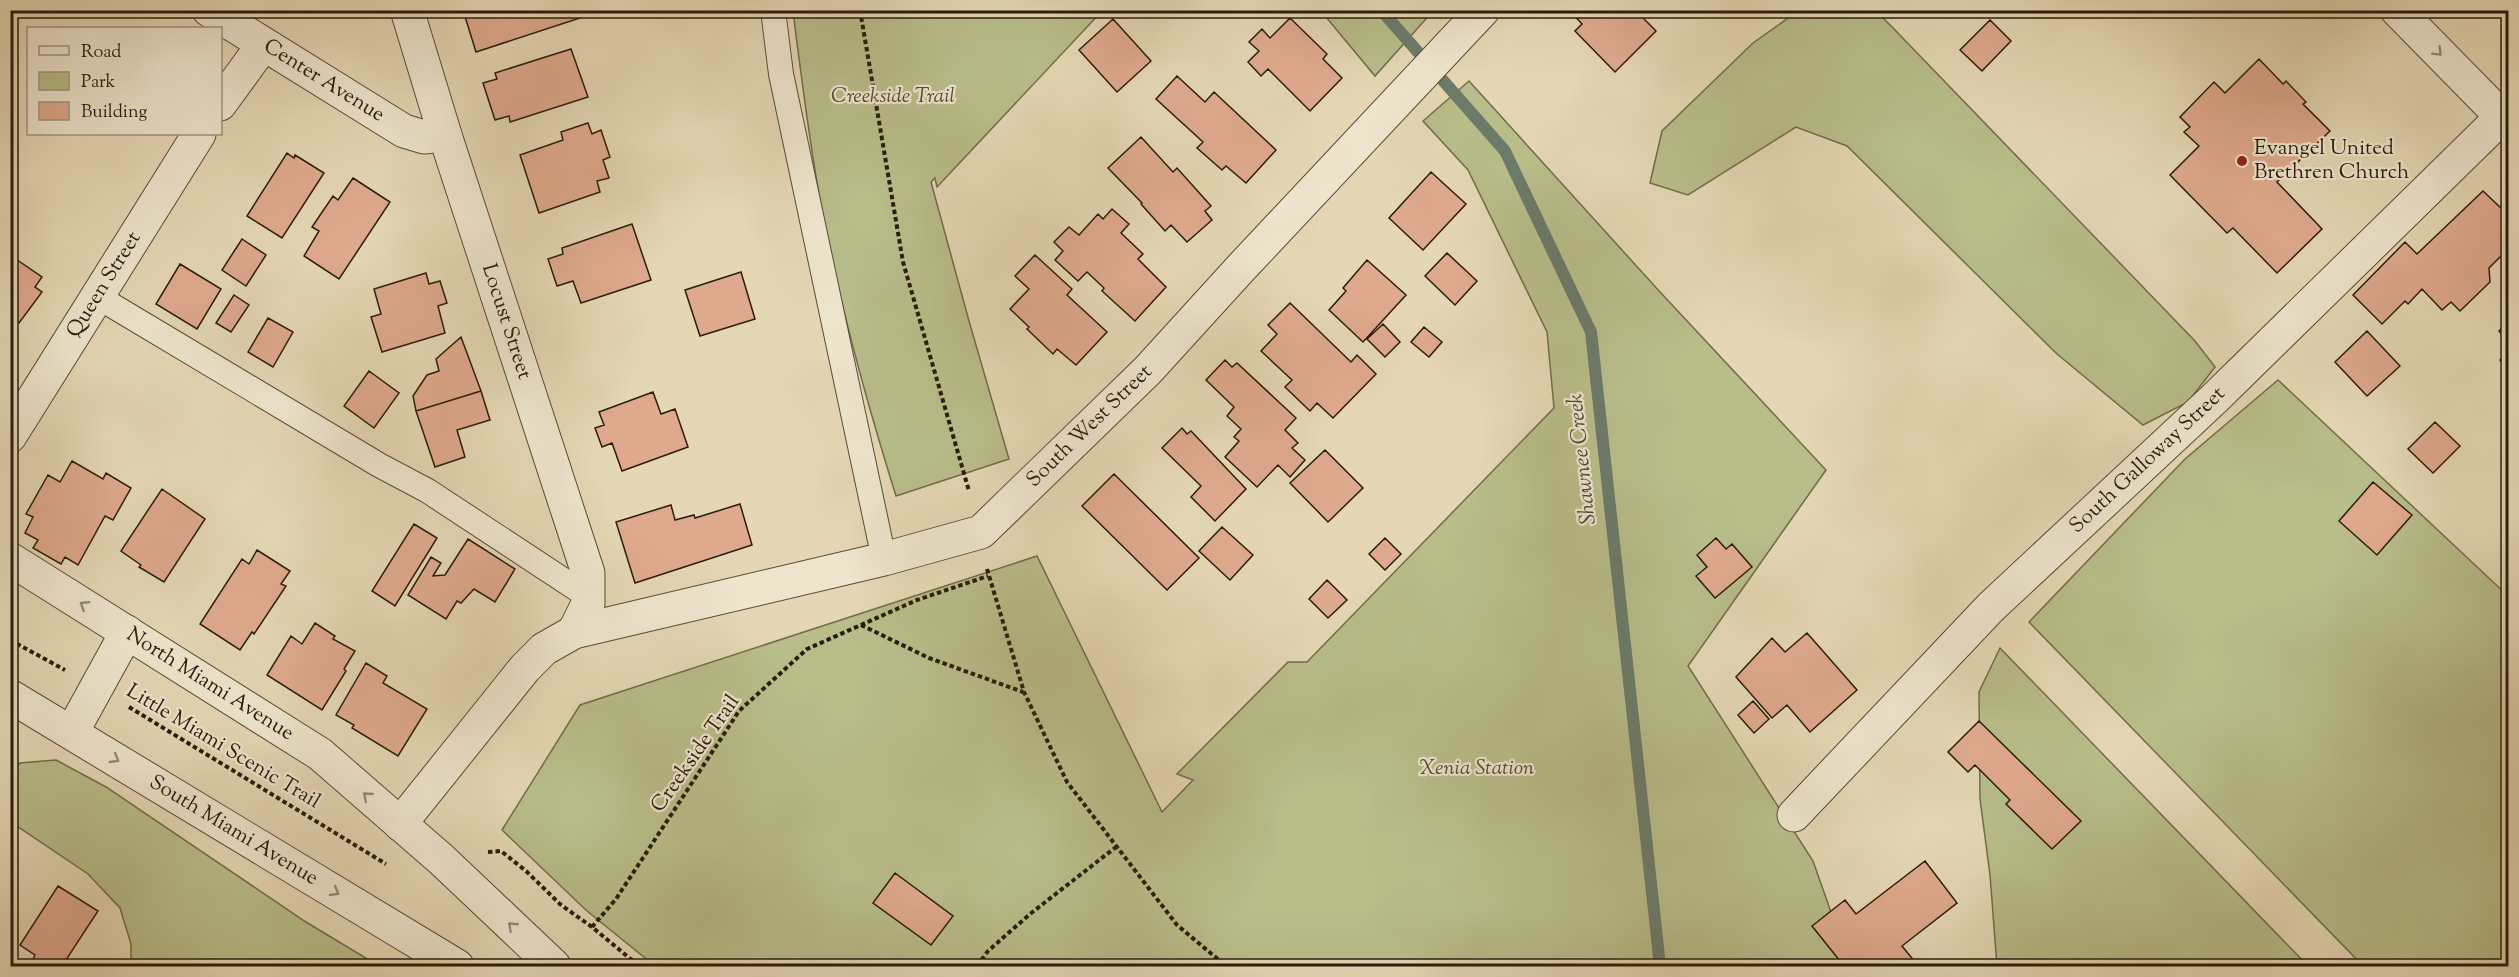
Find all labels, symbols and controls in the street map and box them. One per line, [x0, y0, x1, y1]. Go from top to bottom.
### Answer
legend [27, 27, 222, 135]
street label: Center Avenue [257, 32, 390, 130]
text: Road [81, 40, 121, 66]
one-way arrow [2431, 45, 2442, 56]
text: Park [81, 70, 116, 96]
park label: Creekside Trail [831, 82, 955, 112]
text: Building [81, 100, 147, 126]
place label: Evangel United Brethren Church [2254, 134, 2409, 188]
marker: Evangel United Brethren Church [2235, 154, 2249, 168]
street label: Queen Street [60, 226, 149, 344]
street label: Locust Street [473, 260, 539, 383]
street label: South West Street [1020, 358, 1160, 495]
street label: South Galloway Street [2063, 380, 2233, 541]
water label: Shawnee Creek [1560, 392, 1606, 526]
one-way arrow [80, 601, 91, 612]
street label: North Miami Avenue [120, 621, 299, 749]
street label: Little Miami Scenic Trail [120, 677, 326, 817]
street label: Creekside Trail [644, 689, 748, 819]
one-way arrow [109, 751, 119, 763]
park label: Xenia Station [1420, 754, 1534, 784]
street label: South Miami Avenue [143, 768, 324, 894]
one-way arrow [363, 792, 374, 803]
one-way arrow [329, 885, 339, 897]
one-way arrow [508, 923, 519, 934]

